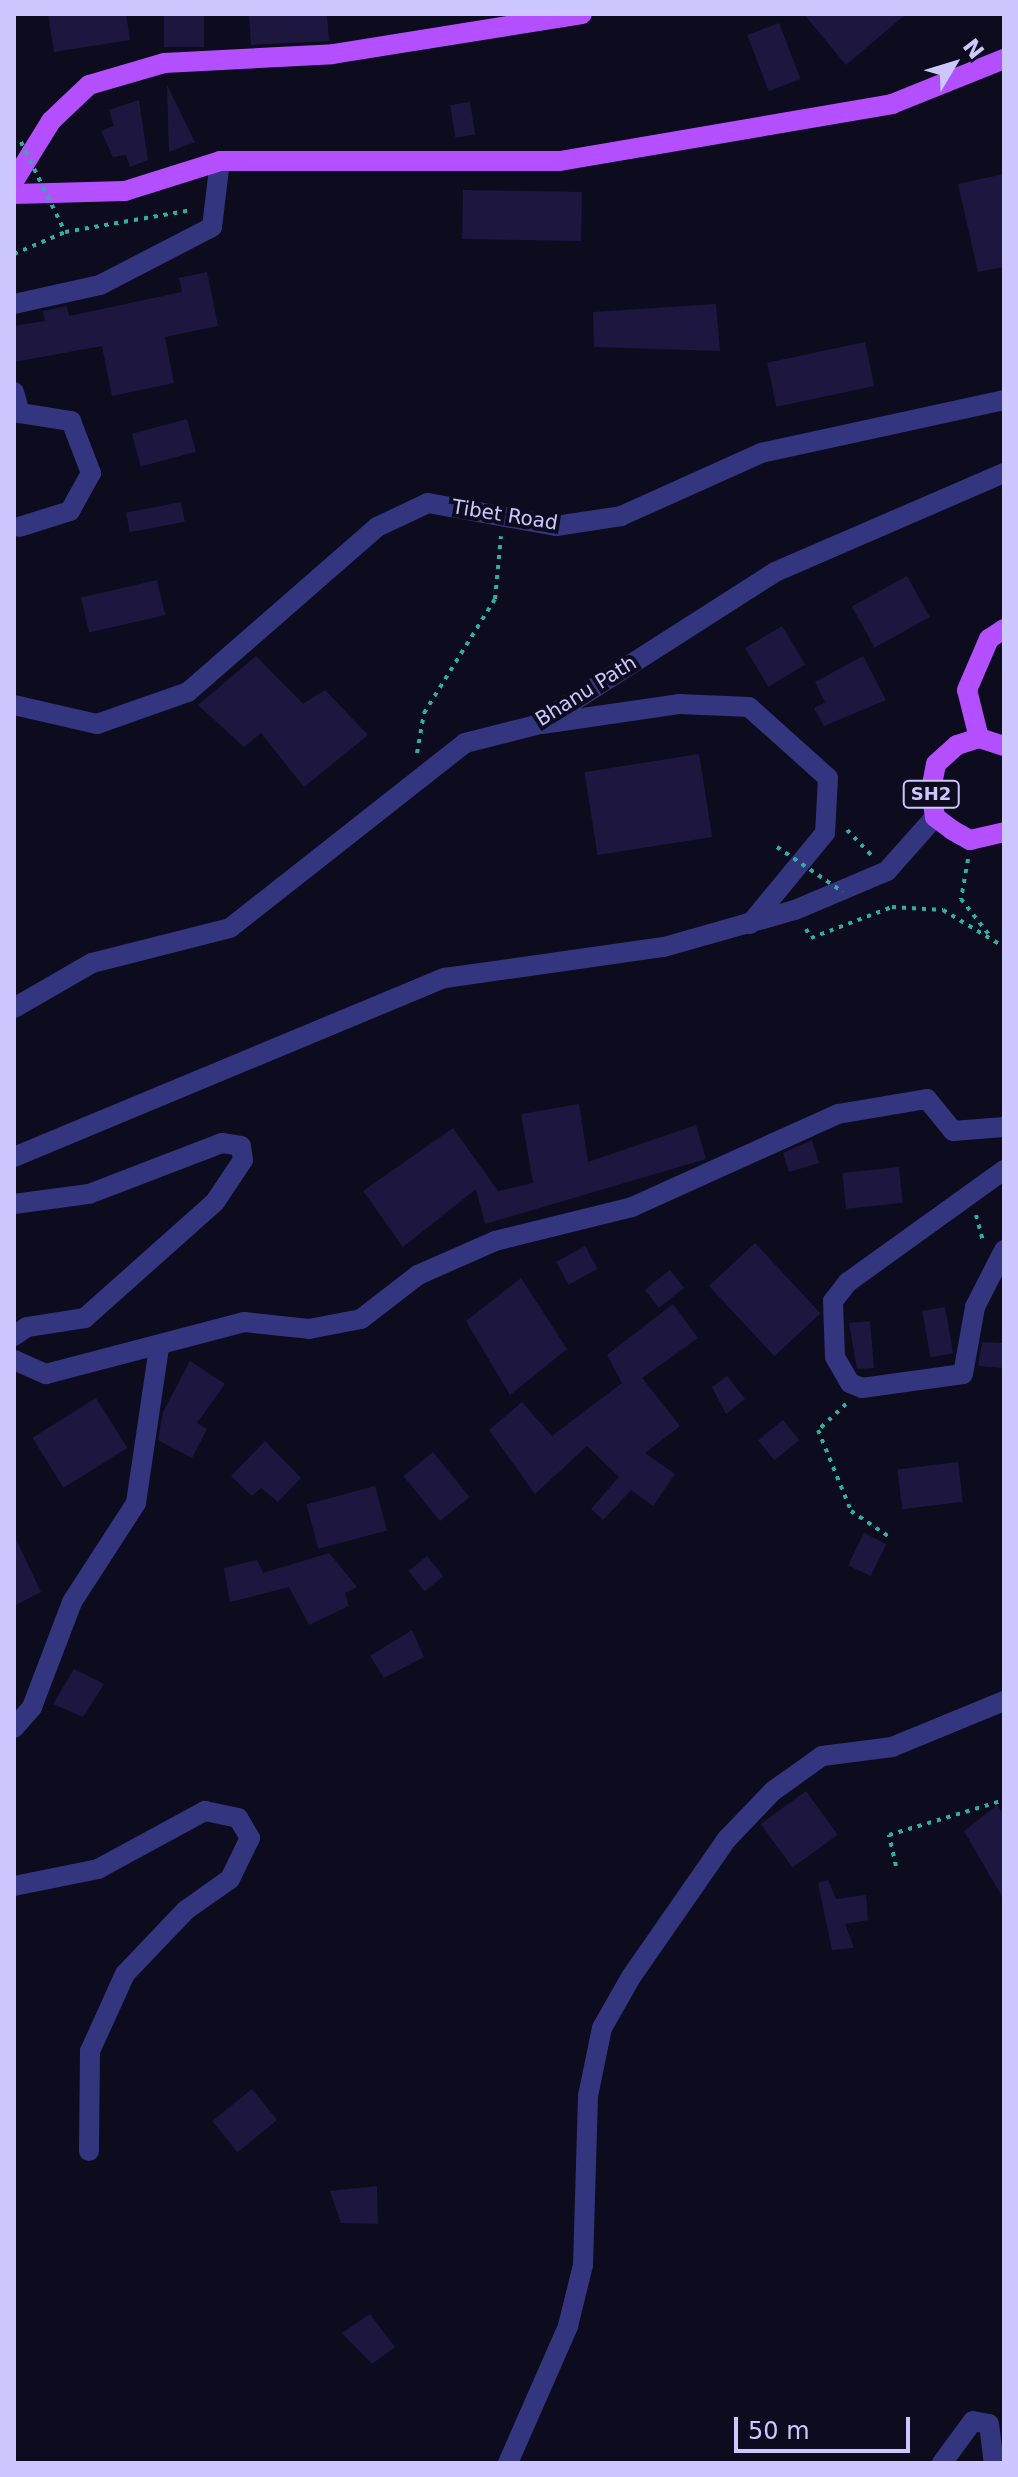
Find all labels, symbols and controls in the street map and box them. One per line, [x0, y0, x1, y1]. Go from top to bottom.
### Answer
north arrow [914, 24, 994, 104]
text: N [958, 34, 989, 64]
street label: Tibet Road [451, 495, 559, 535]
street label: Bhanu Path [531, 651, 641, 731]
road number: SH2 [901, 780, 961, 808]
scale bar [738, 2401, 914, 2451]
text: 50 m [748, 2417, 810, 2445]

